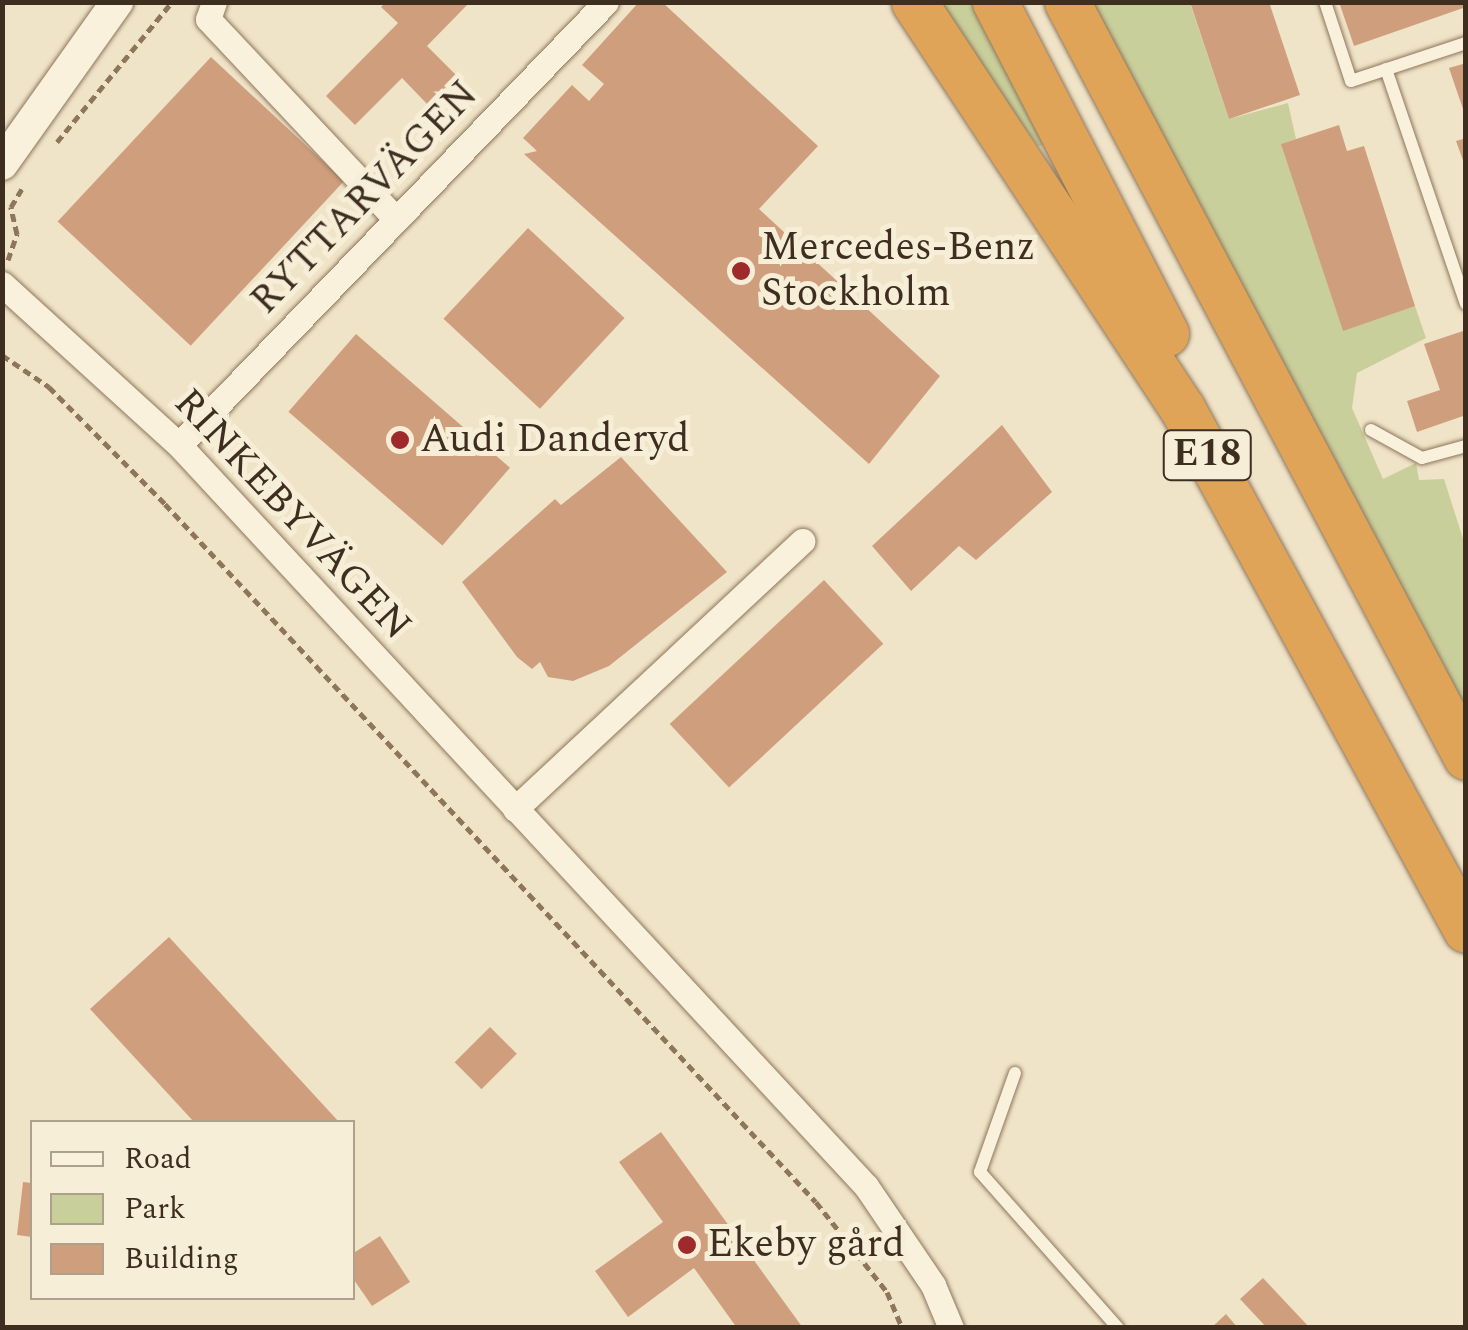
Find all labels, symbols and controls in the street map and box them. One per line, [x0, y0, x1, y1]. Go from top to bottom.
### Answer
street label: RYTTARVÄGEN [241, 71, 489, 325]
place label: Mercedes-Benz Stockholm [761, 224, 1036, 318]
marker: Mercedes-Benz Stockholm [730, 260, 752, 282]
street label: RINKEBYVÄGEN [163, 379, 421, 651]
place label: Audi Danderyd [420, 416, 690, 464]
road number: E18 [1162, 422, 1252, 488]
marker: Audi Danderyd [389, 429, 411, 451]
legend [30, 1120, 355, 1300]
text: Road [124, 1136, 192, 1182]
text: Park [124, 1186, 186, 1232]
place label: Ekeby gård [707, 1221, 905, 1269]
marker: Ekeby gård [676, 1234, 698, 1256]
text: Building [124, 1236, 239, 1282]

